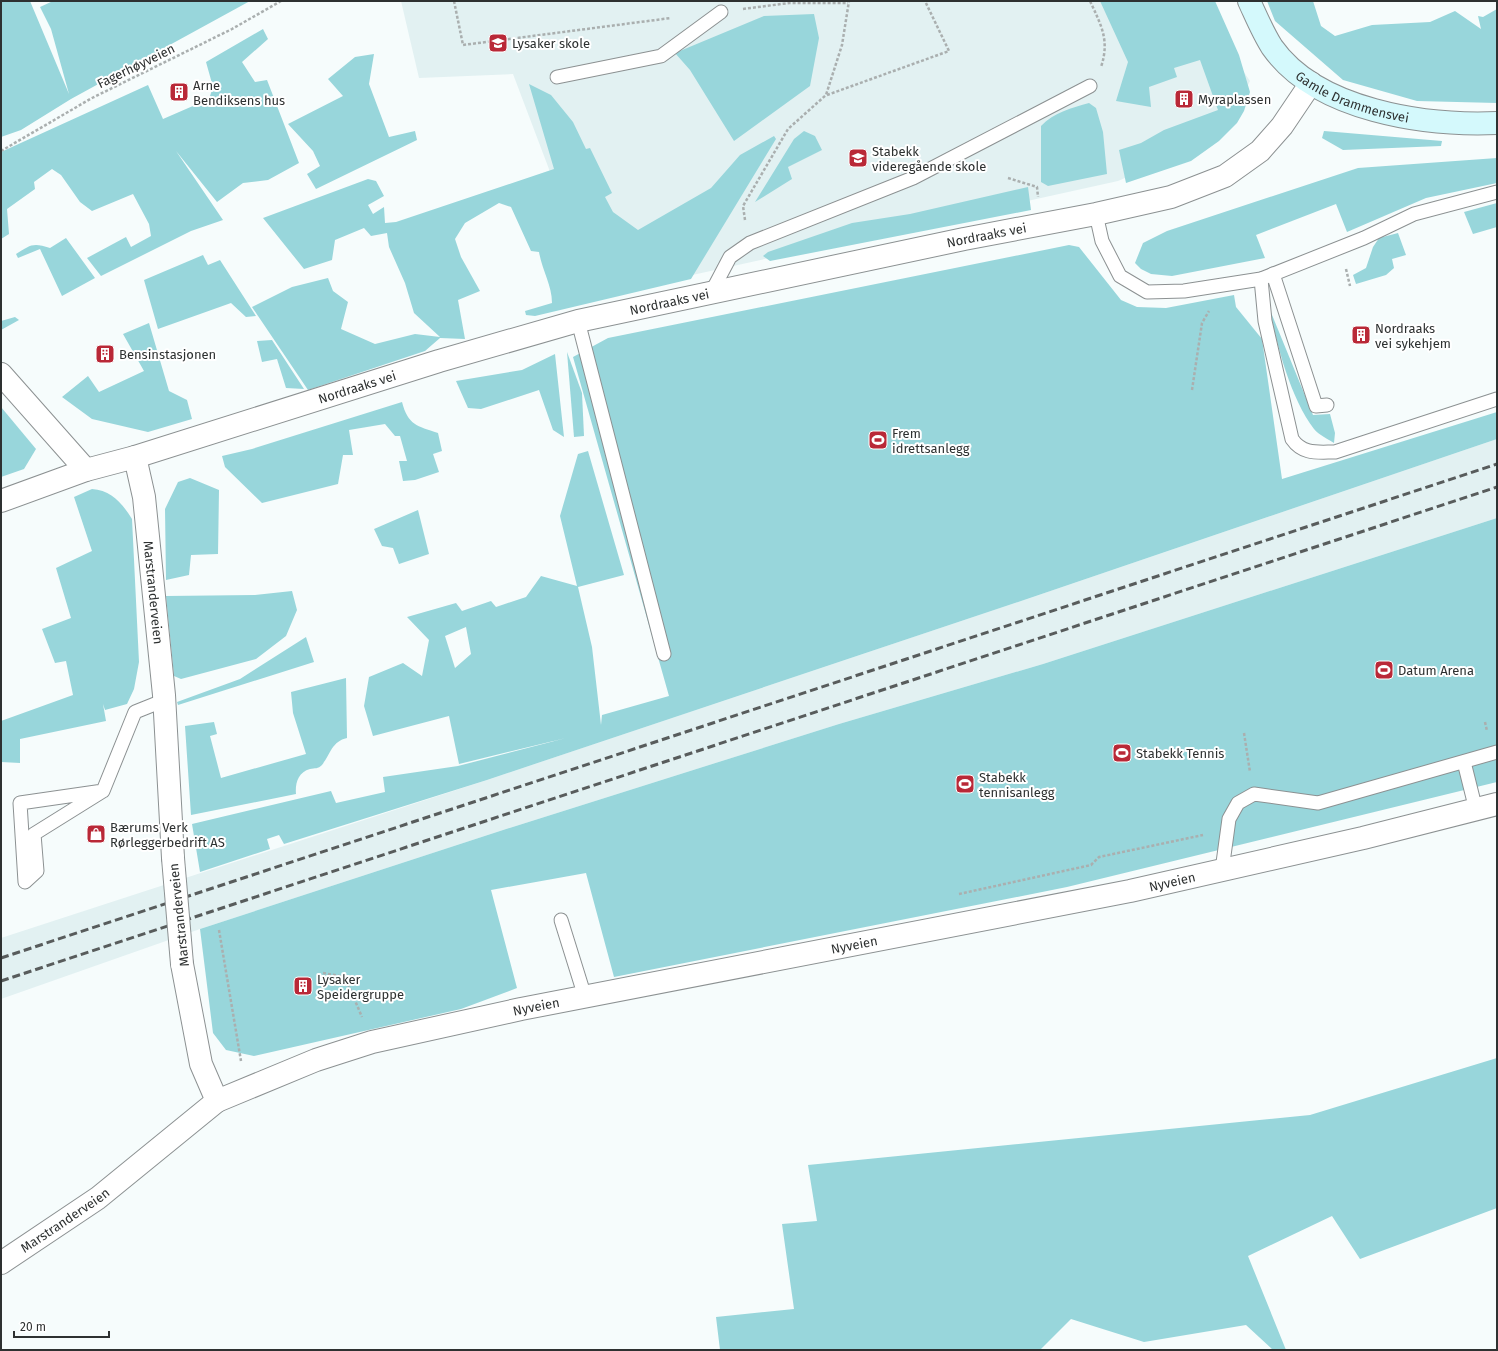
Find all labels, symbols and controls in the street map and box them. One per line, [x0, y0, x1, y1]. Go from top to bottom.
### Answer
school or university icon: Lysaker skole [487, 32, 509, 54]
place label: Lysaker skole [512, 36, 590, 51]
street label: Fagerhøyveien [95, 41, 177, 91]
street label: Gamle Drammensvei [1293, 68, 1410, 125]
place label: Arne Bendiksens hus [193, 78, 285, 108]
building icon: Arne Bendiksens hus [168, 81, 190, 103]
building icon: Myraplassen [1173, 88, 1195, 110]
place label: Myraplassen [1198, 92, 1271, 107]
place label: Stabekk videregående skole [872, 144, 986, 174]
school or university icon: Stabekk videregående skole [847, 147, 869, 169]
street label: Nordraaks vei [945, 220, 1027, 250]
street label: Nordraaks vei [628, 286, 710, 317]
place label: Nordraaks vei sykehjem [1375, 321, 1451, 351]
building icon: Nordraaks vei sykehjem [1350, 324, 1372, 346]
building icon: Bensinstasjonen [94, 343, 116, 365]
place label: Bensinstasjonen [119, 347, 216, 362]
street label: Nordraaks vei [316, 368, 398, 406]
place label: Frem idrettsanlegg [892, 426, 970, 456]
sports icon: Frem idrettsanlegg [867, 429, 889, 451]
street label: Marstranderveien [141, 540, 166, 645]
sports icon: Datum Arena [1373, 659, 1395, 681]
place label: Datum Arena [1398, 663, 1474, 678]
sports icon: Stabekk Tennis [1111, 742, 1133, 764]
place label: Stabekk Tennis [1136, 746, 1224, 761]
place label: Stabekk tennisanlegg [979, 770, 1055, 800]
sports icon: Stabekk tennisanlegg [954, 773, 976, 795]
place label: Bærums Verk Rørleggerbedrift AS [110, 820, 225, 850]
shop icon: Bærums Verk Rørleggerbedrift AS [85, 823, 107, 845]
street label: Marstranderveien [166, 863, 192, 967]
street label: Nyveien [1147, 869, 1197, 894]
street label: Nyveien [830, 933, 879, 956]
place label: Lysaker Speidergruppe [317, 972, 404, 1002]
building icon: Lysaker Speidergruppe [292, 975, 314, 997]
street label: Nyveien [511, 994, 561, 1018]
street label: Marstranderveien [18, 1185, 112, 1255]
scale bar [14, 1313, 109, 1339]
text: 20 m [20, 1320, 46, 1334]

